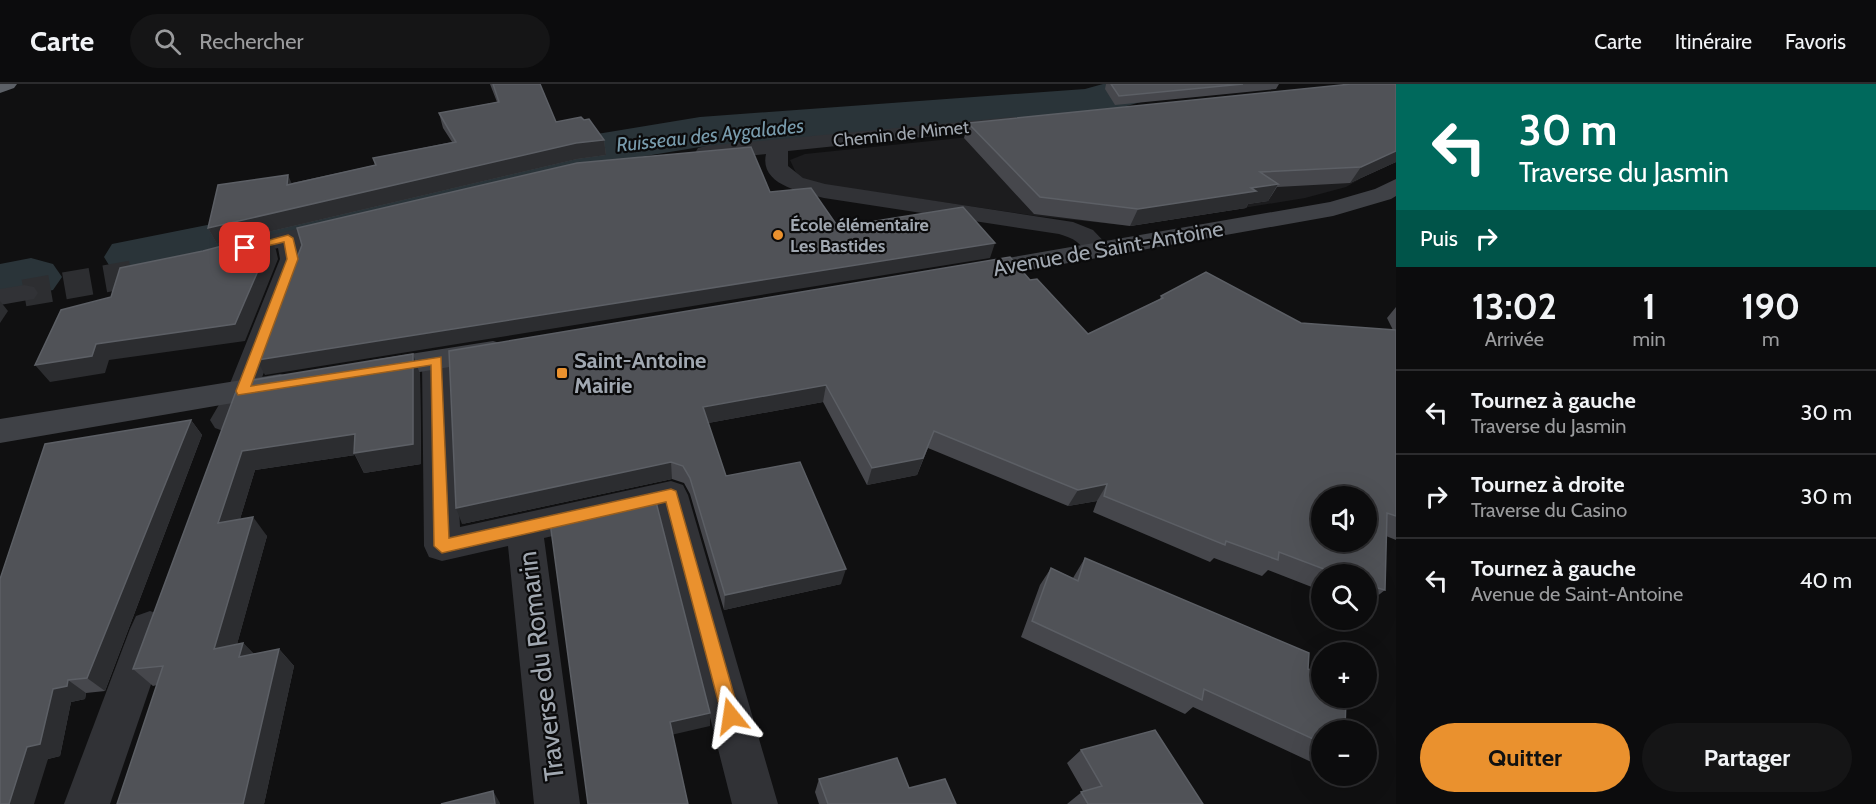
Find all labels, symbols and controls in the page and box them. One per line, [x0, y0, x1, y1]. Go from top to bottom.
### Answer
search box [130, 14, 550, 68]
text: Carte [30, 24, 94, 58]
icon: search [151, 25, 184, 58]
text: Rechercher [199, 28, 303, 55]
text: Carte [1594, 29, 1642, 54]
text: Itinéraire [1675, 29, 1752, 54]
text: Favoris [1785, 29, 1846, 54]
text: 30 m [1519, 104, 1617, 156]
icon: left [1420, 108, 1498, 186]
water label: Ruisseau des Aygalades [615, 113, 805, 157]
street label: Chemin de Mimet [832, 116, 970, 152]
text: Traverse du Jasmin [1519, 156, 1729, 189]
place label: École élémentaire Les Bastides [790, 214, 929, 257]
street label: Avenue de Saint-Antoine [991, 215, 1225, 282]
pin [219, 222, 270, 273]
icon: right [1470, 222, 1503, 255]
text: Puis [1420, 225, 1458, 252]
marker: École élémentaire Les Bastides [771, 228, 785, 242]
icon: arrive [228, 231, 261, 264]
text: 13:02 [1472, 284, 1557, 328]
text: 1 [1642, 284, 1656, 328]
text: 190 [1741, 284, 1800, 328]
text: Arrivée [1485, 327, 1544, 351]
text: min [1633, 327, 1666, 351]
text: m [1762, 327, 1780, 351]
place label: Saint-Antoine Mairie [574, 347, 706, 399]
marker: Saint-Antoine Mairie [555, 366, 569, 380]
text: Tournez à gauche [1471, 387, 1636, 414]
icon: left [1420, 396, 1453, 429]
text: 30 m [1800, 399, 1852, 426]
text: Traverse du Jasmin [1471, 414, 1626, 438]
text: Tournez à droite [1471, 471, 1625, 498]
icon: right [1420, 480, 1453, 513]
text: 30 m [1800, 483, 1852, 510]
map controls [1311, 486, 1377, 786]
button: sound [1311, 486, 1377, 552]
text: Traverse du Casino [1471, 498, 1627, 522]
street label: Traverse du Romarin [510, 549, 571, 783]
text: Tournez à gauche [1471, 555, 1636, 582]
button: search [1311, 564, 1377, 630]
icon: left [1420, 564, 1453, 597]
text: 40 m [1800, 567, 1852, 594]
text: Avenue de Saint-Antoine [1471, 582, 1683, 606]
button: + [1311, 642, 1377, 708]
position arrow [699, 684, 763, 748]
button: − [1311, 720, 1377, 786]
button: Quitter [1420, 723, 1630, 792]
button: Partager [1642, 723, 1852, 792]

